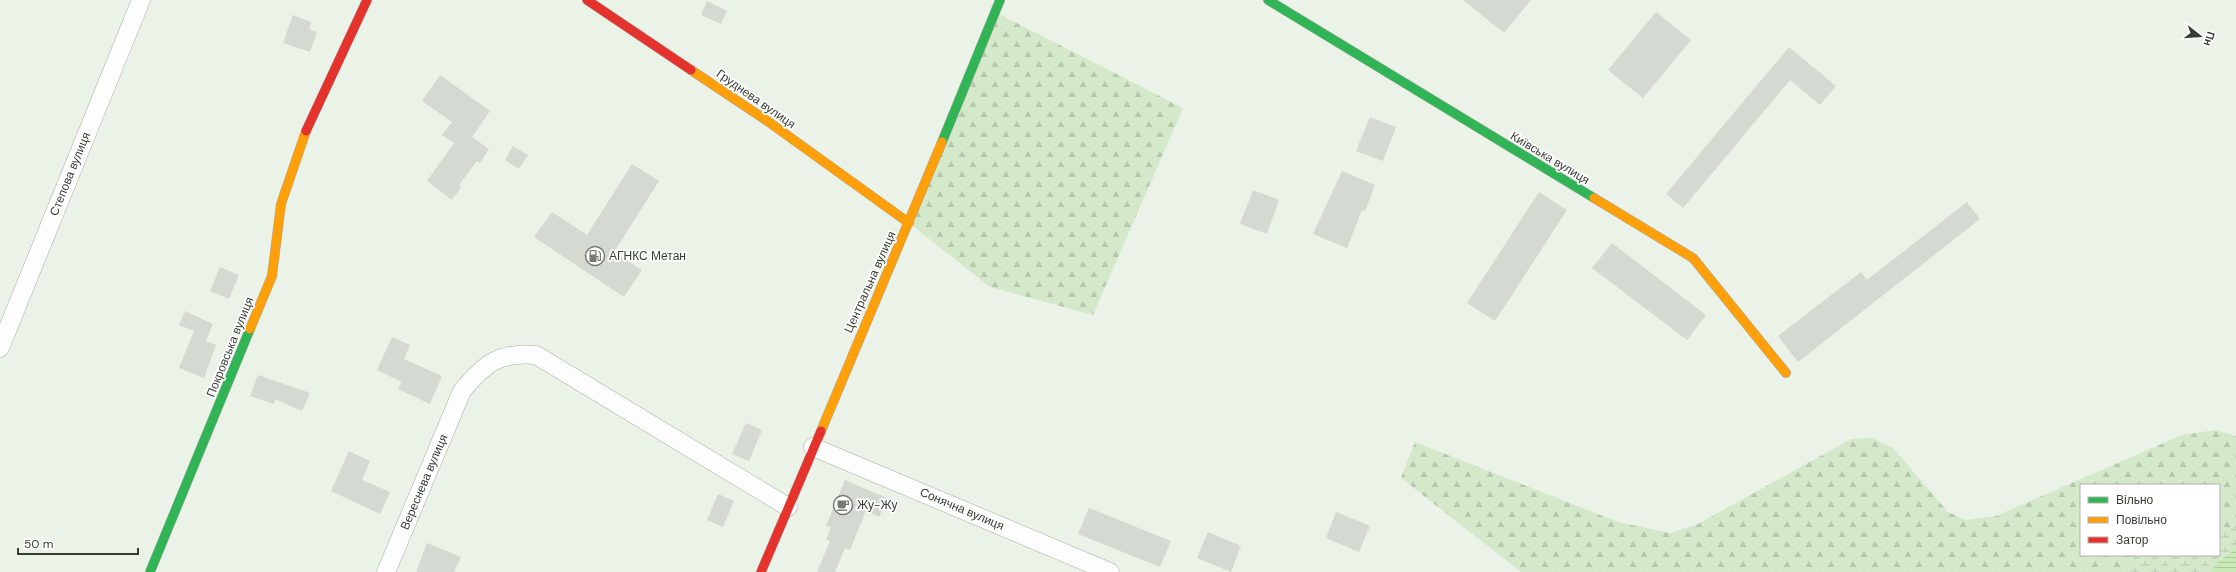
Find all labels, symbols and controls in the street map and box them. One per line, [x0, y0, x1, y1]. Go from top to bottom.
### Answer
north arrow [2180, 16, 2220, 56]
text: Пн [2201, 30, 2218, 48]
street label: Груднева вулиця [713, 66, 799, 132]
street label: Київська вулиця [1507, 128, 1593, 188]
street label: Степова вулиця [46, 130, 94, 218]
street label: Центральна вулиця [840, 229, 900, 335]
fuel station icon: АГНКС Метан [584, 245, 606, 267]
place label: АГНКС Метан [609, 248, 686, 264]
street label: Покровська вулиця [203, 295, 257, 399]
street label: Вереснева вулиця [397, 432, 451, 532]
street label: Сонячна вулиця [917, 484, 1007, 534]
legend [2080, 484, 2220, 556]
text: Вільно [2116, 492, 2154, 508]
cafe icon: Жу-Жу [832, 494, 854, 516]
place label: Жу-Жу [857, 497, 897, 513]
text: Повільно [2116, 512, 2167, 528]
scale bar [18, 530, 138, 556]
text: Затор [2116, 532, 2149, 548]
text: 50 m [24, 536, 53, 552]

